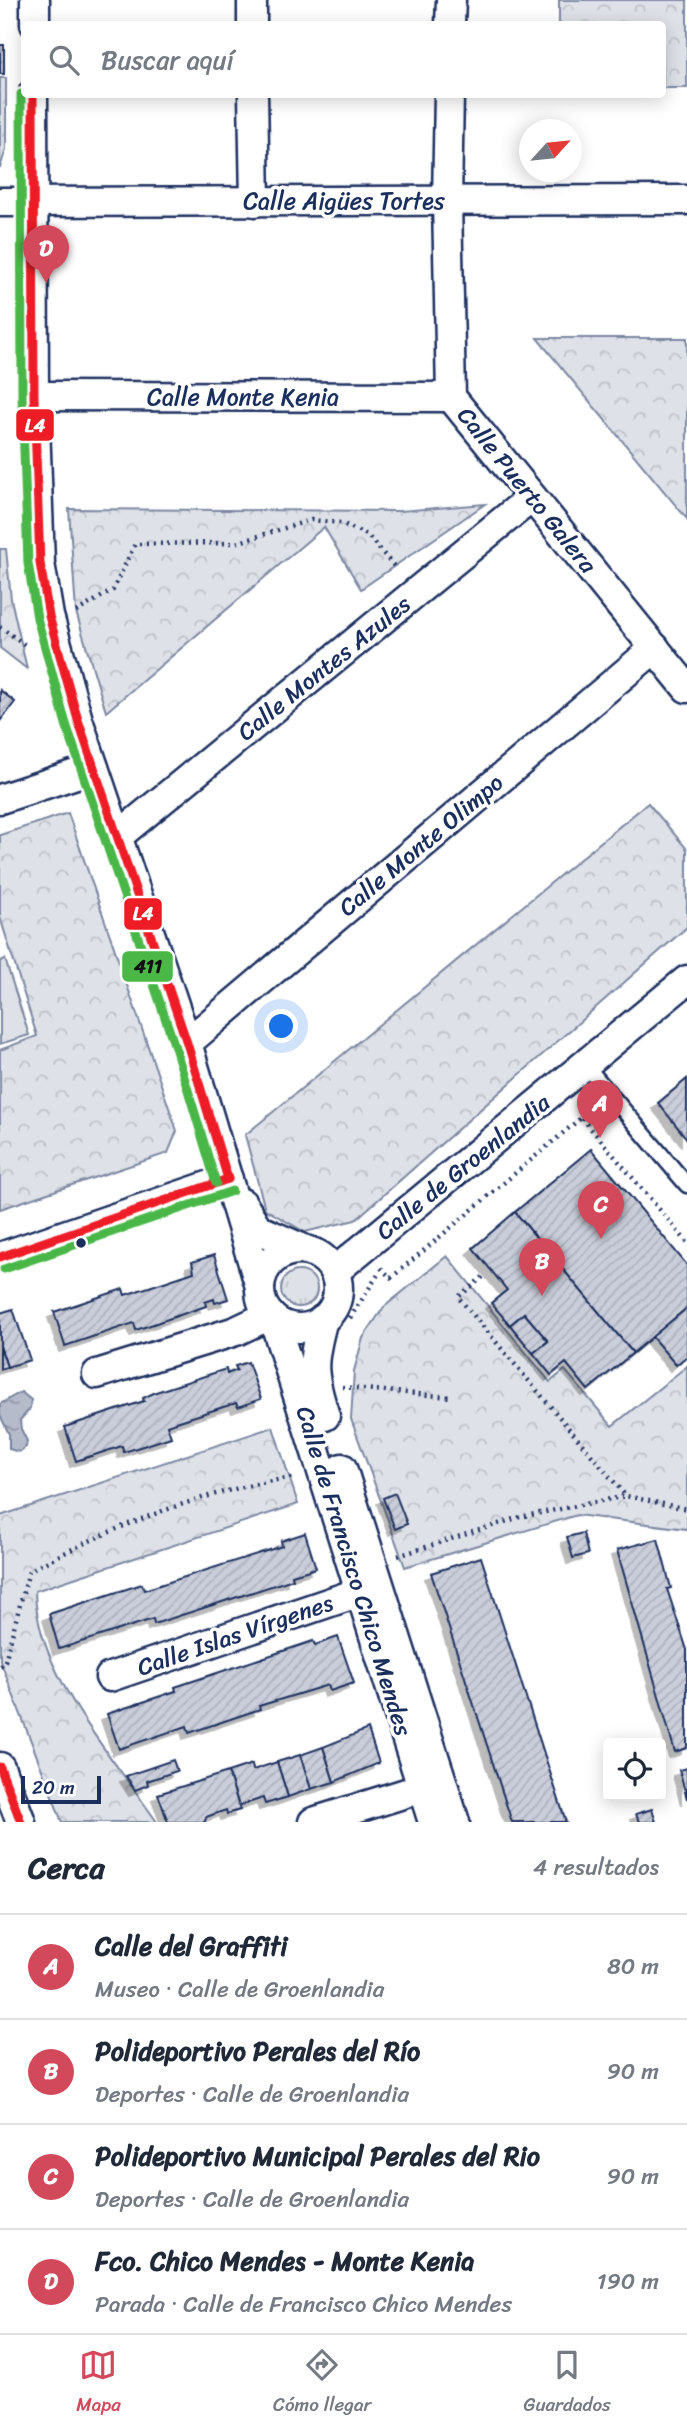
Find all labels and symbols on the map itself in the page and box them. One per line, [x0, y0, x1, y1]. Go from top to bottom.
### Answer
north arrow [519, 119, 582, 182]
street label: Calle Aigües Tortes [243, 180, 446, 222]
pin: D [23, 225, 69, 283]
street label: Calle Monte Kenia [147, 376, 339, 418]
street label: Calle Puerto Galera [446, 397, 609, 584]
line badge: L4 [15, 408, 55, 442]
text: L4 [25, 409, 45, 442]
street label: Calle Montes Azules [228, 584, 420, 752]
street label: Calle Monte Olimpo [329, 763, 513, 927]
line badge: L4 [123, 897, 163, 931]
text: L4 [133, 897, 153, 930]
line badge: 411 [121, 950, 174, 983]
text: 411 [133, 950, 162, 983]
your location [264, 1009, 298, 1043]
pin: A [577, 1080, 623, 1138]
street label: Calle de Groenlandia [366, 1082, 561, 1251]
pin: C [578, 1181, 624, 1239]
unlabelled marker [74, 1236, 88, 1250]
pin: B [519, 1238, 565, 1296]
street label: Calle de Francisco Chico Mendes [284, 1401, 425, 1742]
street label: Calle Islas Vírgenes [131, 1582, 339, 1688]
scale bar [21, 1773, 102, 1805]

